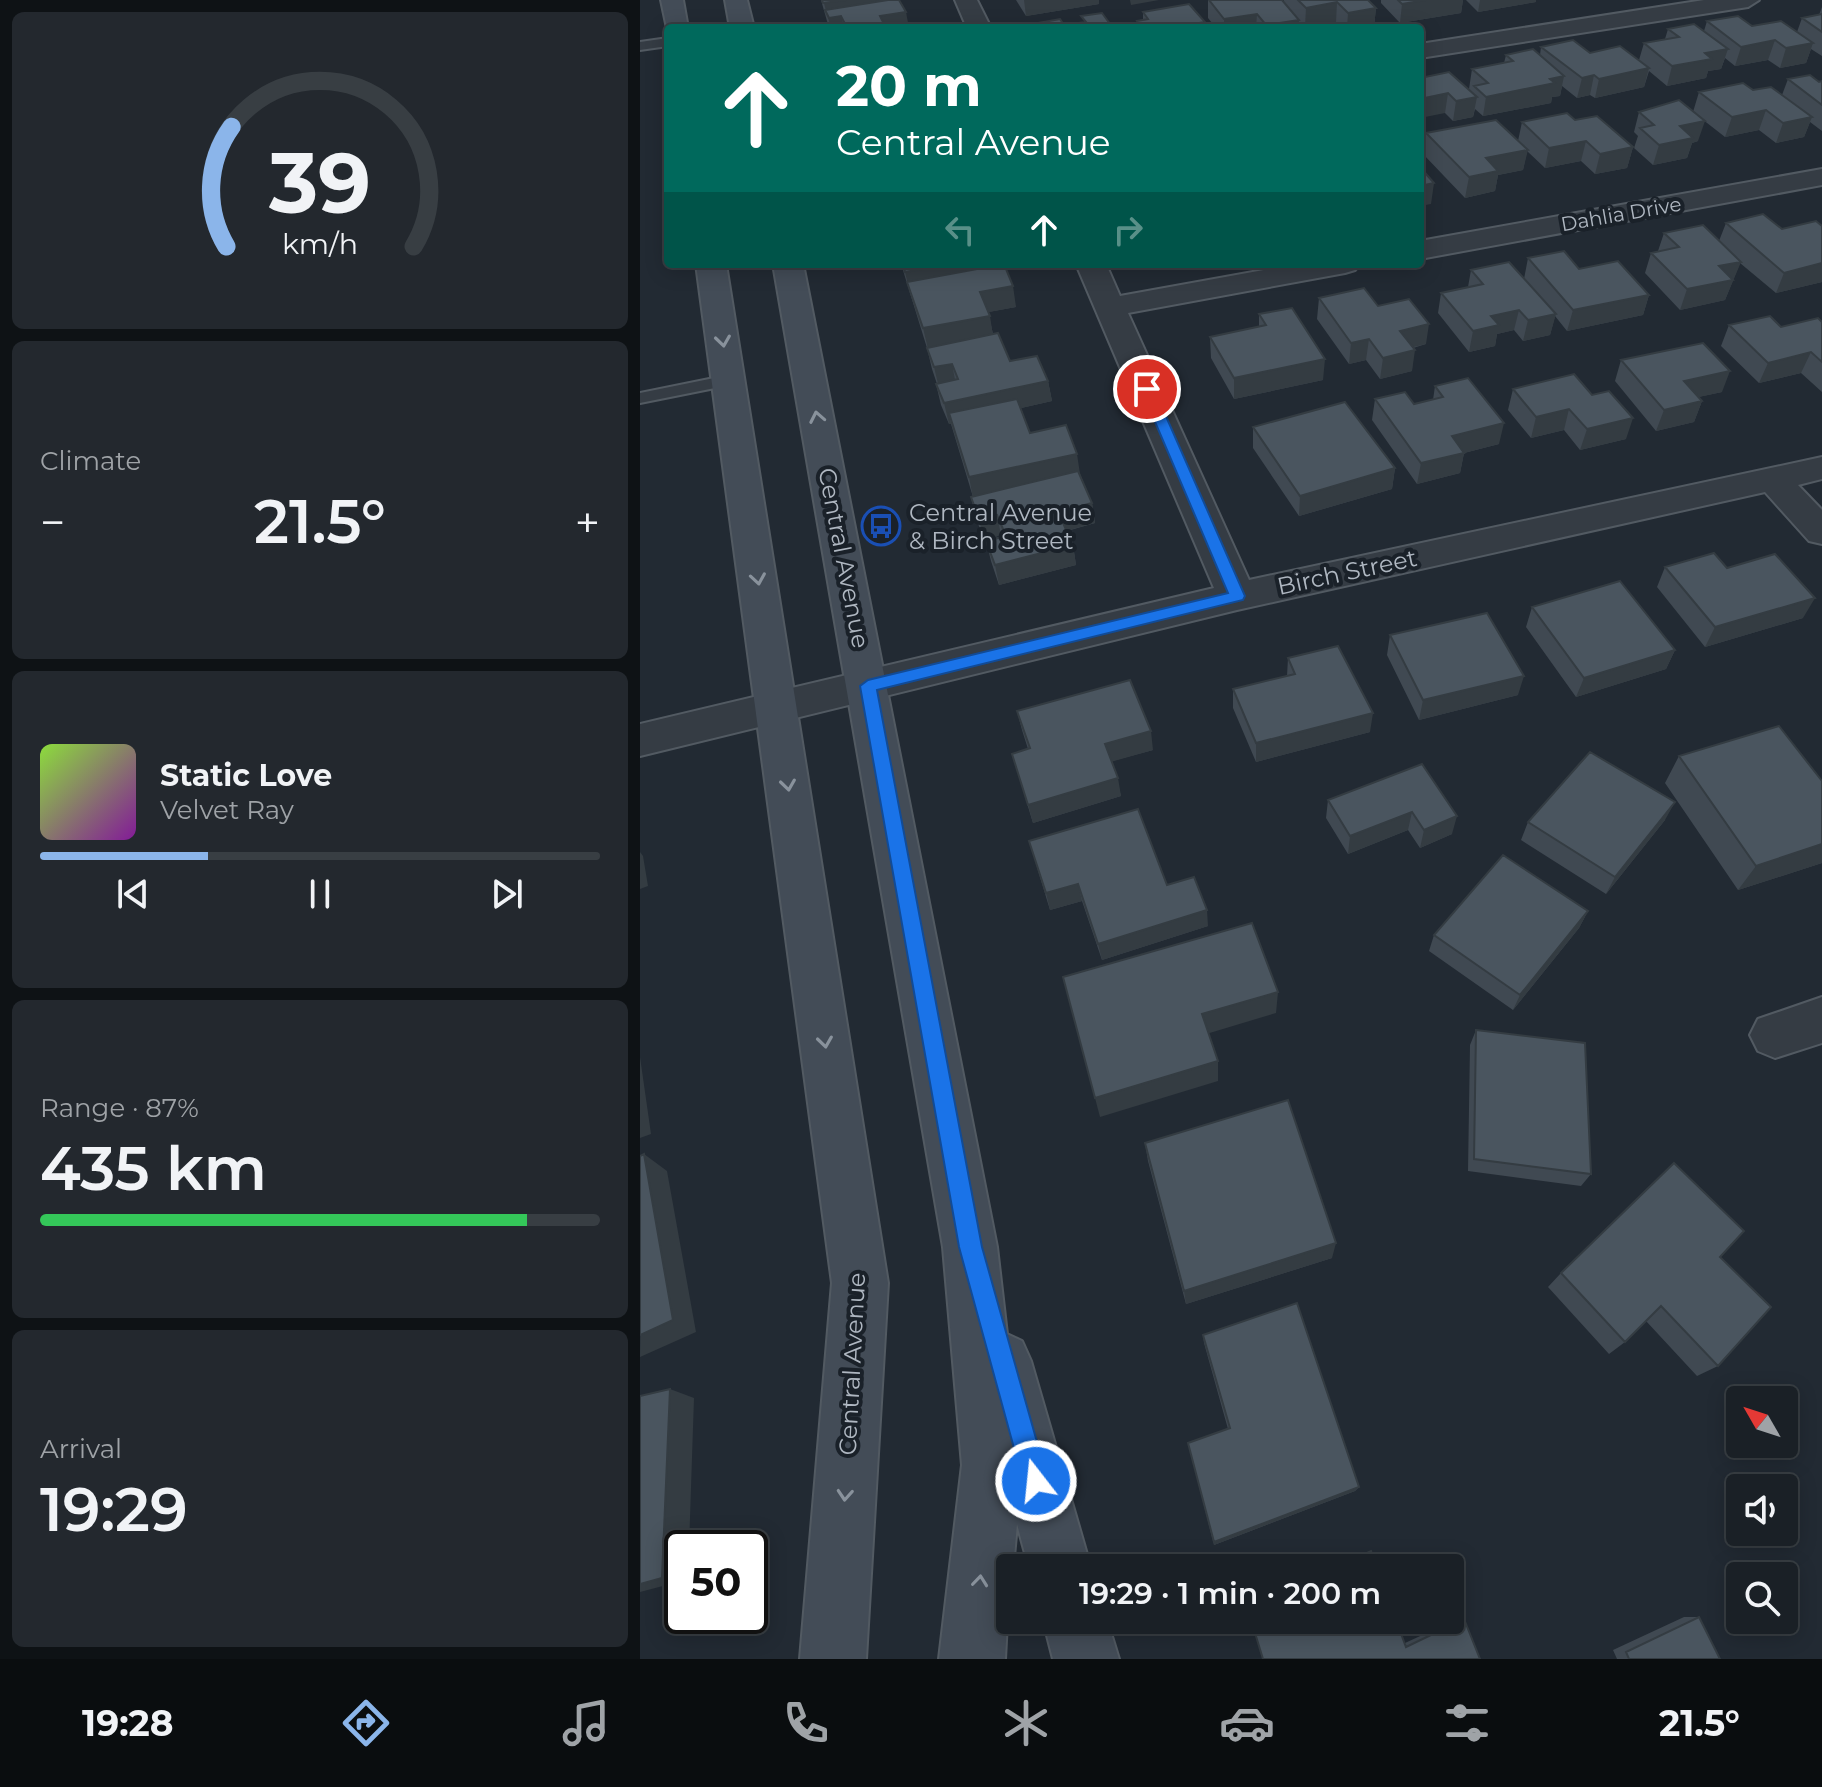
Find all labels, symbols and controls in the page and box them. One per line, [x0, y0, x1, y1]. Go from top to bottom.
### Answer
text: 20 m [836, 52, 982, 120]
icon: ahead [704, 56, 808, 160]
text: Central Avenue [836, 120, 1111, 164]
text: 39 [268, 131, 371, 233]
street label: Dahlia Drive [1559, 192, 1683, 236]
icon: left [938, 208, 982, 252]
icon: ahead [1022, 208, 1066, 252]
icon: right [1106, 208, 1150, 252]
text: km/h [282, 226, 358, 261]
one-way arrow [714, 334, 731, 348]
pin [1113, 355, 1181, 423]
icon: arrive [1125, 367, 1169, 411]
one-way arrow [809, 410, 826, 424]
text: Climate [40, 445, 141, 477]
street label: Central Avenue [812, 465, 876, 651]
text: 21.5° [254, 485, 386, 558]
text: − [40, 495, 65, 549]
text: + [575, 495, 600, 549]
place label: Central Avenue & Birch Street [909, 498, 1092, 555]
bus stop icon: Central Avenue & Birch Street [860, 505, 902, 547]
street label: Birch Street [1274, 543, 1420, 601]
one-way arrow [749, 572, 766, 585]
text: Static Love [160, 757, 332, 794]
one-way arrow [779, 778, 796, 792]
text: Velvet Ray [160, 794, 294, 826]
icon: previous [111, 872, 155, 916]
icon: pause [298, 872, 342, 916]
icon: next [485, 872, 529, 916]
one-way arrow [816, 1035, 833, 1049]
text: Range · 87% [40, 1092, 199, 1124]
text: 435 km [40, 1132, 267, 1205]
street label: Central Avenue [833, 1272, 871, 1456]
north arrow [1726, 1386, 1798, 1458]
map controls [1726, 1386, 1798, 1634]
text: Arrival [40, 1433, 122, 1465]
position arrow [994, 1439, 1078, 1523]
text: 19:29 [40, 1473, 188, 1546]
button: sound [1726, 1474, 1798, 1546]
one-way arrow [837, 1489, 854, 1502]
speed limit sign: 50 [664, 1530, 768, 1634]
button: search [1726, 1562, 1798, 1634]
one-way arrow [972, 1574, 989, 1587]
text: 19:29 · 1 min · 200 m [1079, 1575, 1381, 1612]
icon: directions [338, 1695, 394, 1751]
icon: music [558, 1695, 614, 1751]
icon: phone [778, 1695, 834, 1751]
icon: climate [998, 1695, 1054, 1751]
icon: car [1219, 1695, 1275, 1751]
icon: filters [1439, 1695, 1495, 1751]
text: 19:28 [82, 1701, 174, 1745]
text: 21.5° [1659, 1701, 1740, 1745]

